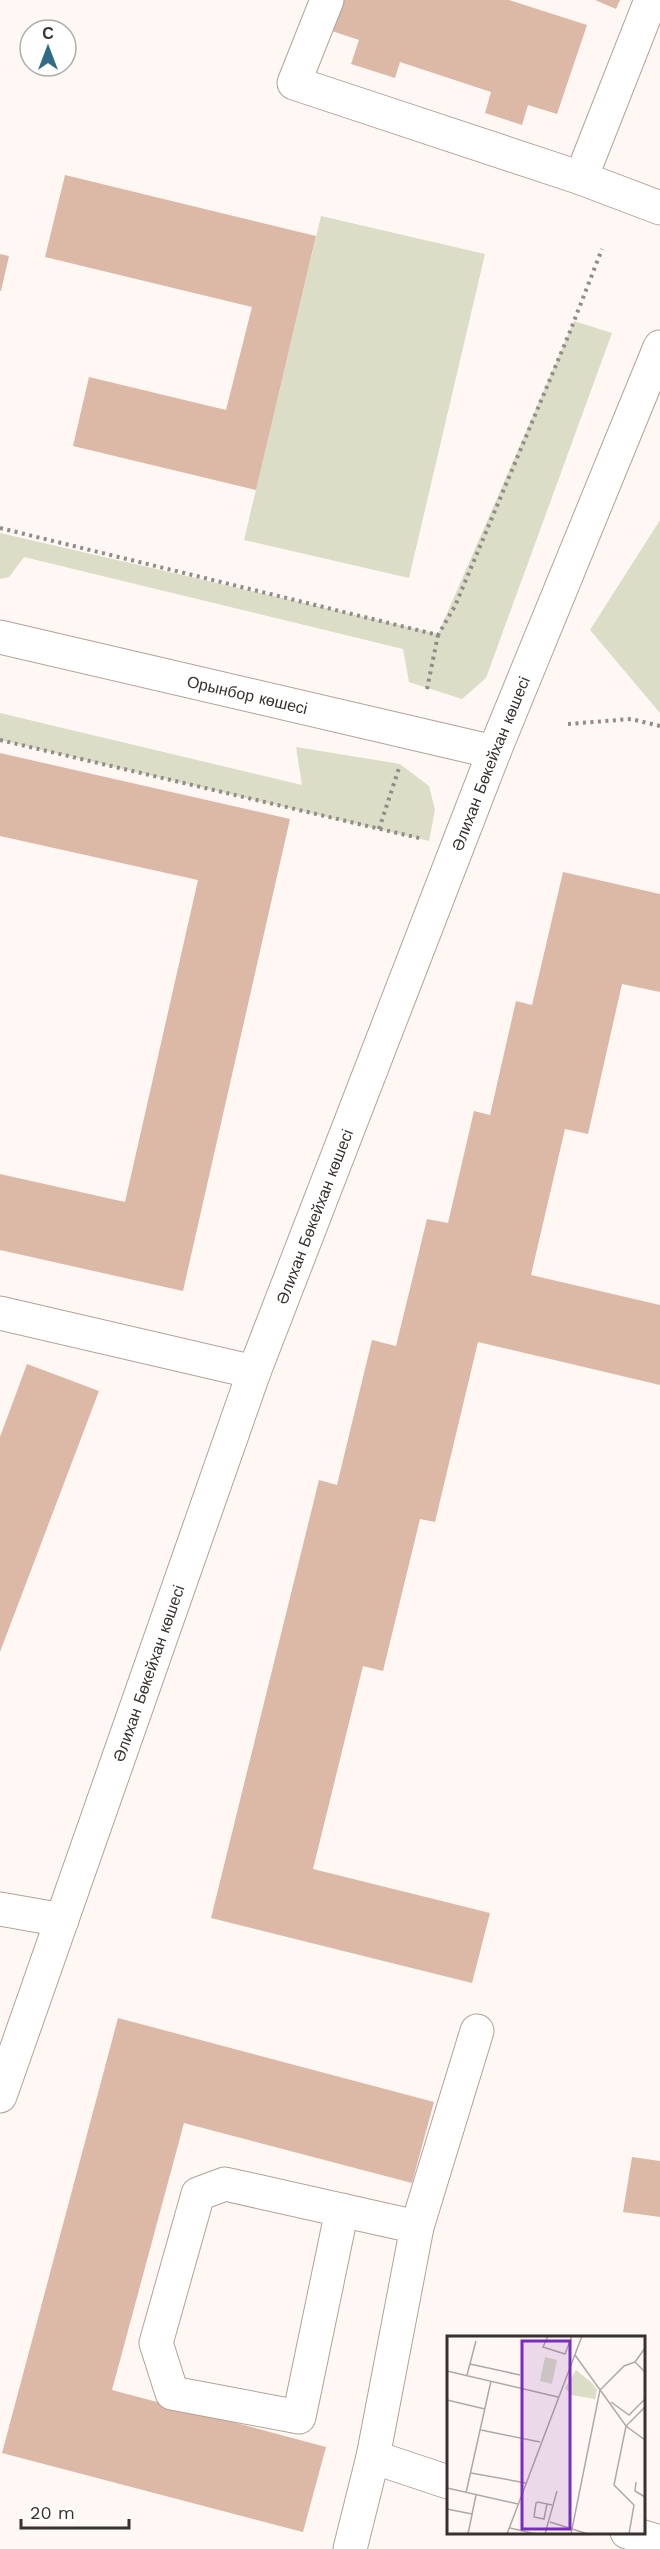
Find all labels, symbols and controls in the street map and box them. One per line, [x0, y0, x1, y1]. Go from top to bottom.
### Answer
north arrow [18, 18, 78, 78]
text: С [42, 24, 54, 43]
street label: Орынбор көшесі [185, 671, 310, 718]
street label: Әлихан Бөкейхан көшесі [447, 673, 533, 853]
street label: Әлихан Бөкейхан көшесі [272, 1126, 357, 1307]
street label: Әлихан Бөкейхан көшесі [109, 1582, 188, 1764]
inset map [447, 2336, 645, 2534]
scale bar [21, 2492, 129, 2530]
text: 20 m [30, 2502, 75, 2523]

